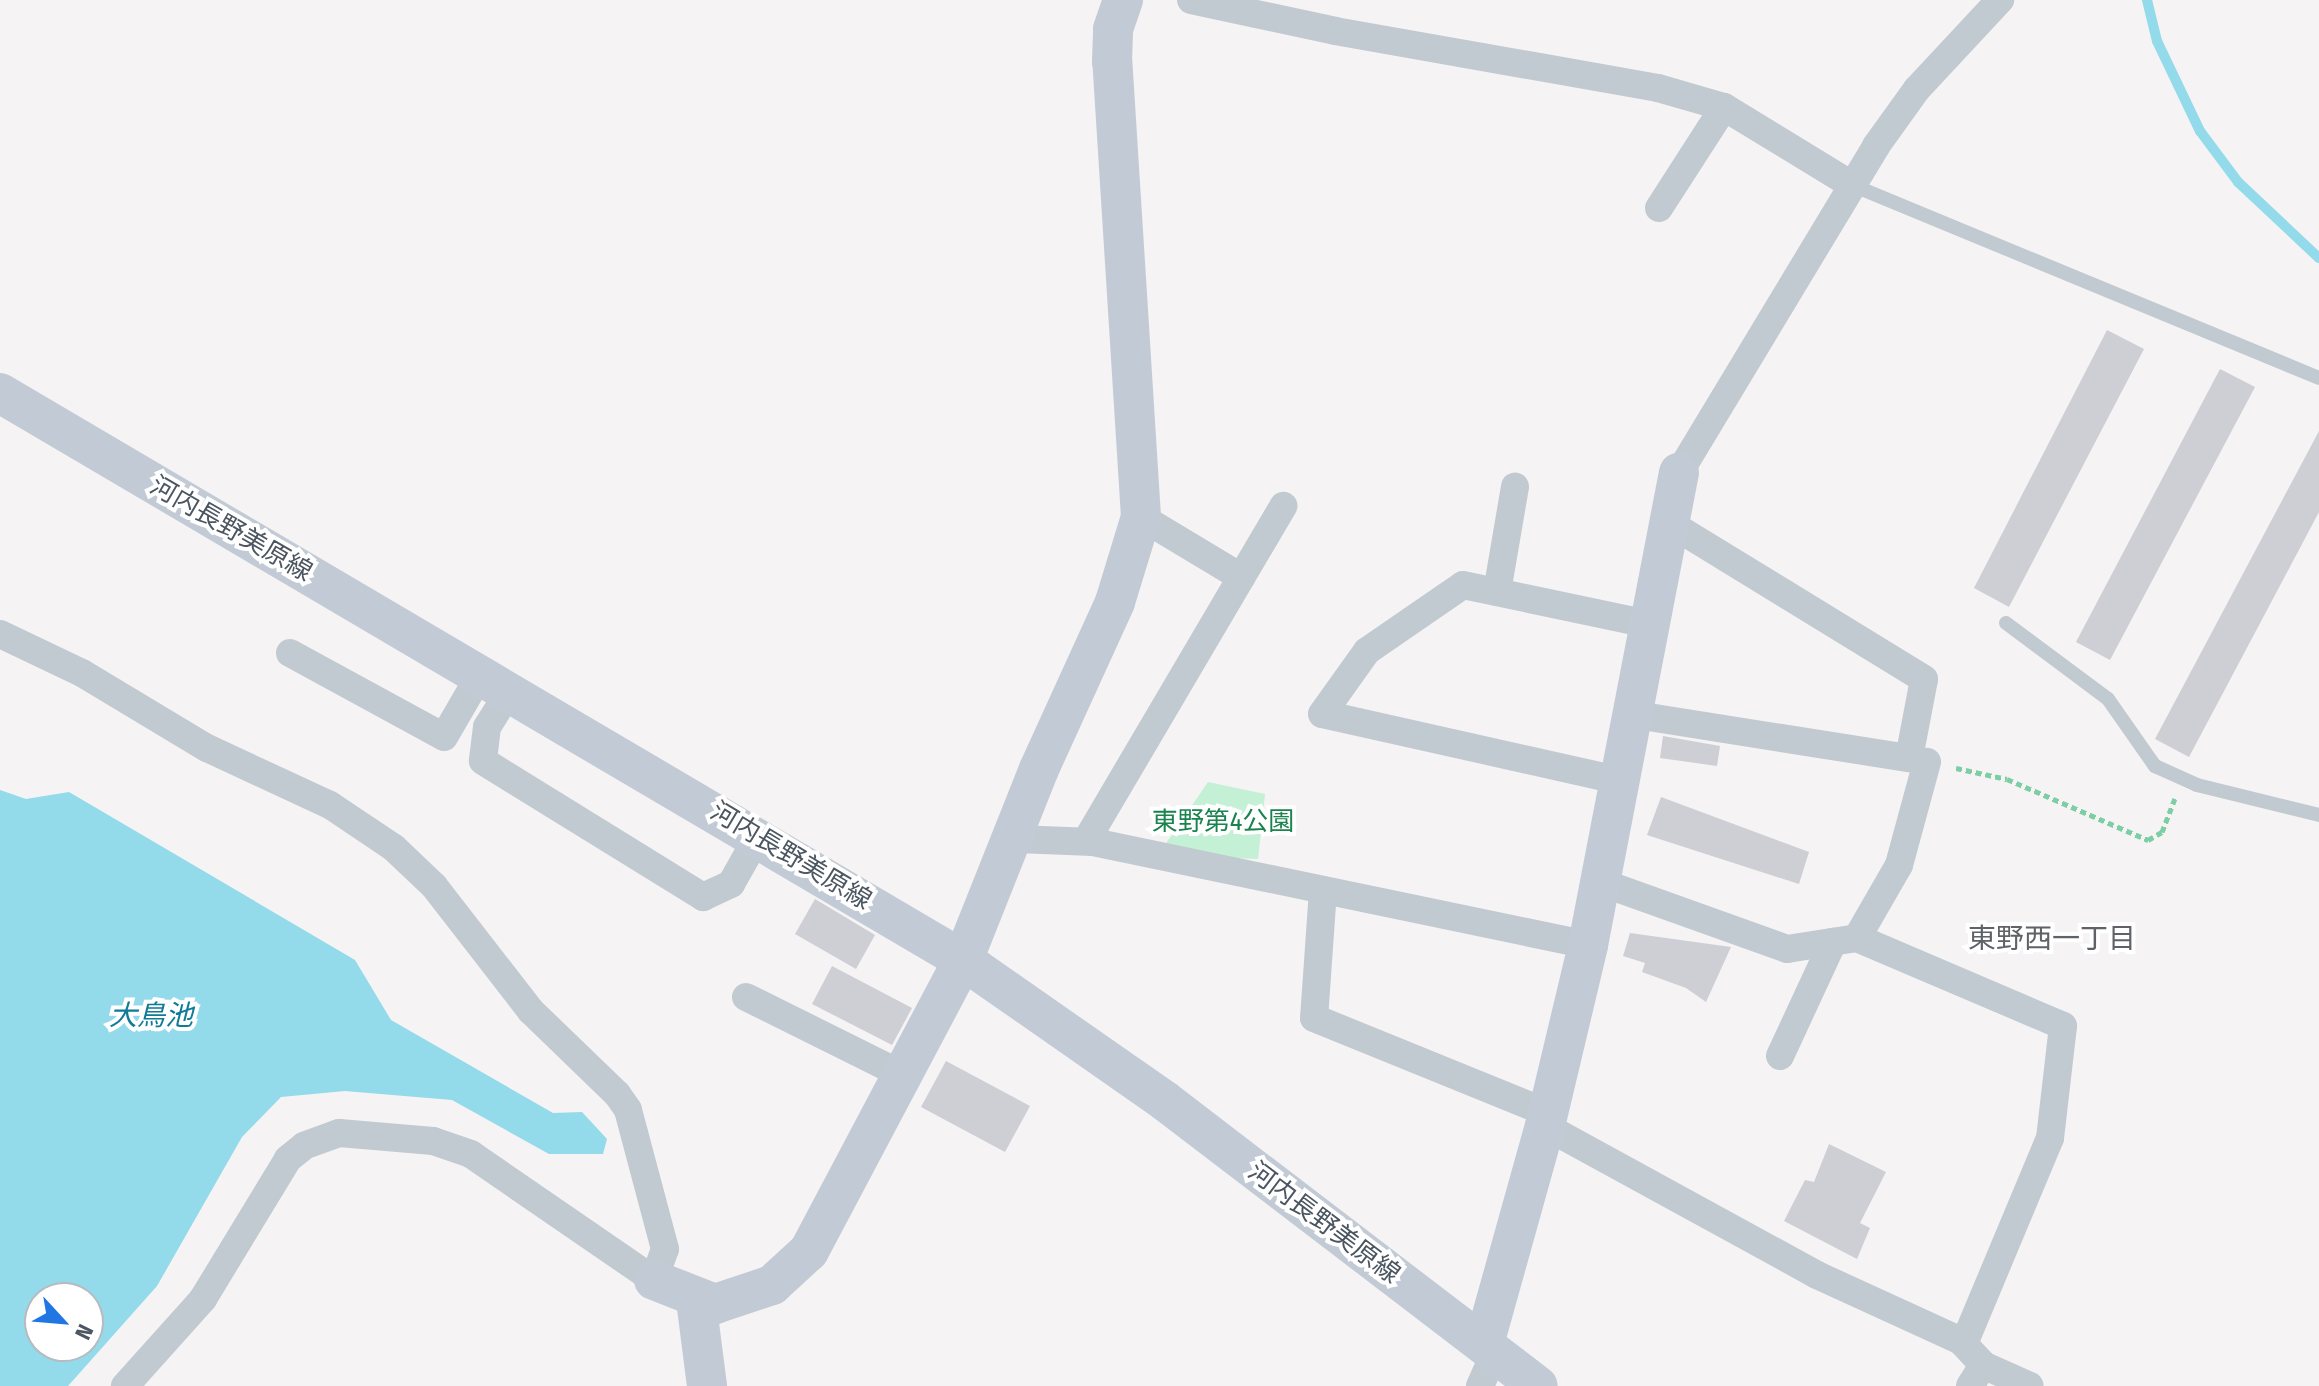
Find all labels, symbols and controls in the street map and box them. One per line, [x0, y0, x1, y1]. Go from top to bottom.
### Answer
street label: 河内長野美原線 [144, 470, 318, 588]
street label: 河内長野美原線 [705, 796, 877, 916]
park label: 東野第4公園 [1152, 806, 1294, 838]
district label: 東野西一丁目 [1968, 922, 2136, 956]
water label: 大鳥池 [109, 999, 193, 1033]
street label: 河内長野美原線 [1242, 1156, 1406, 1290]
north arrow [24, 1282, 104, 1362]
text: N [69, 1320, 99, 1344]

